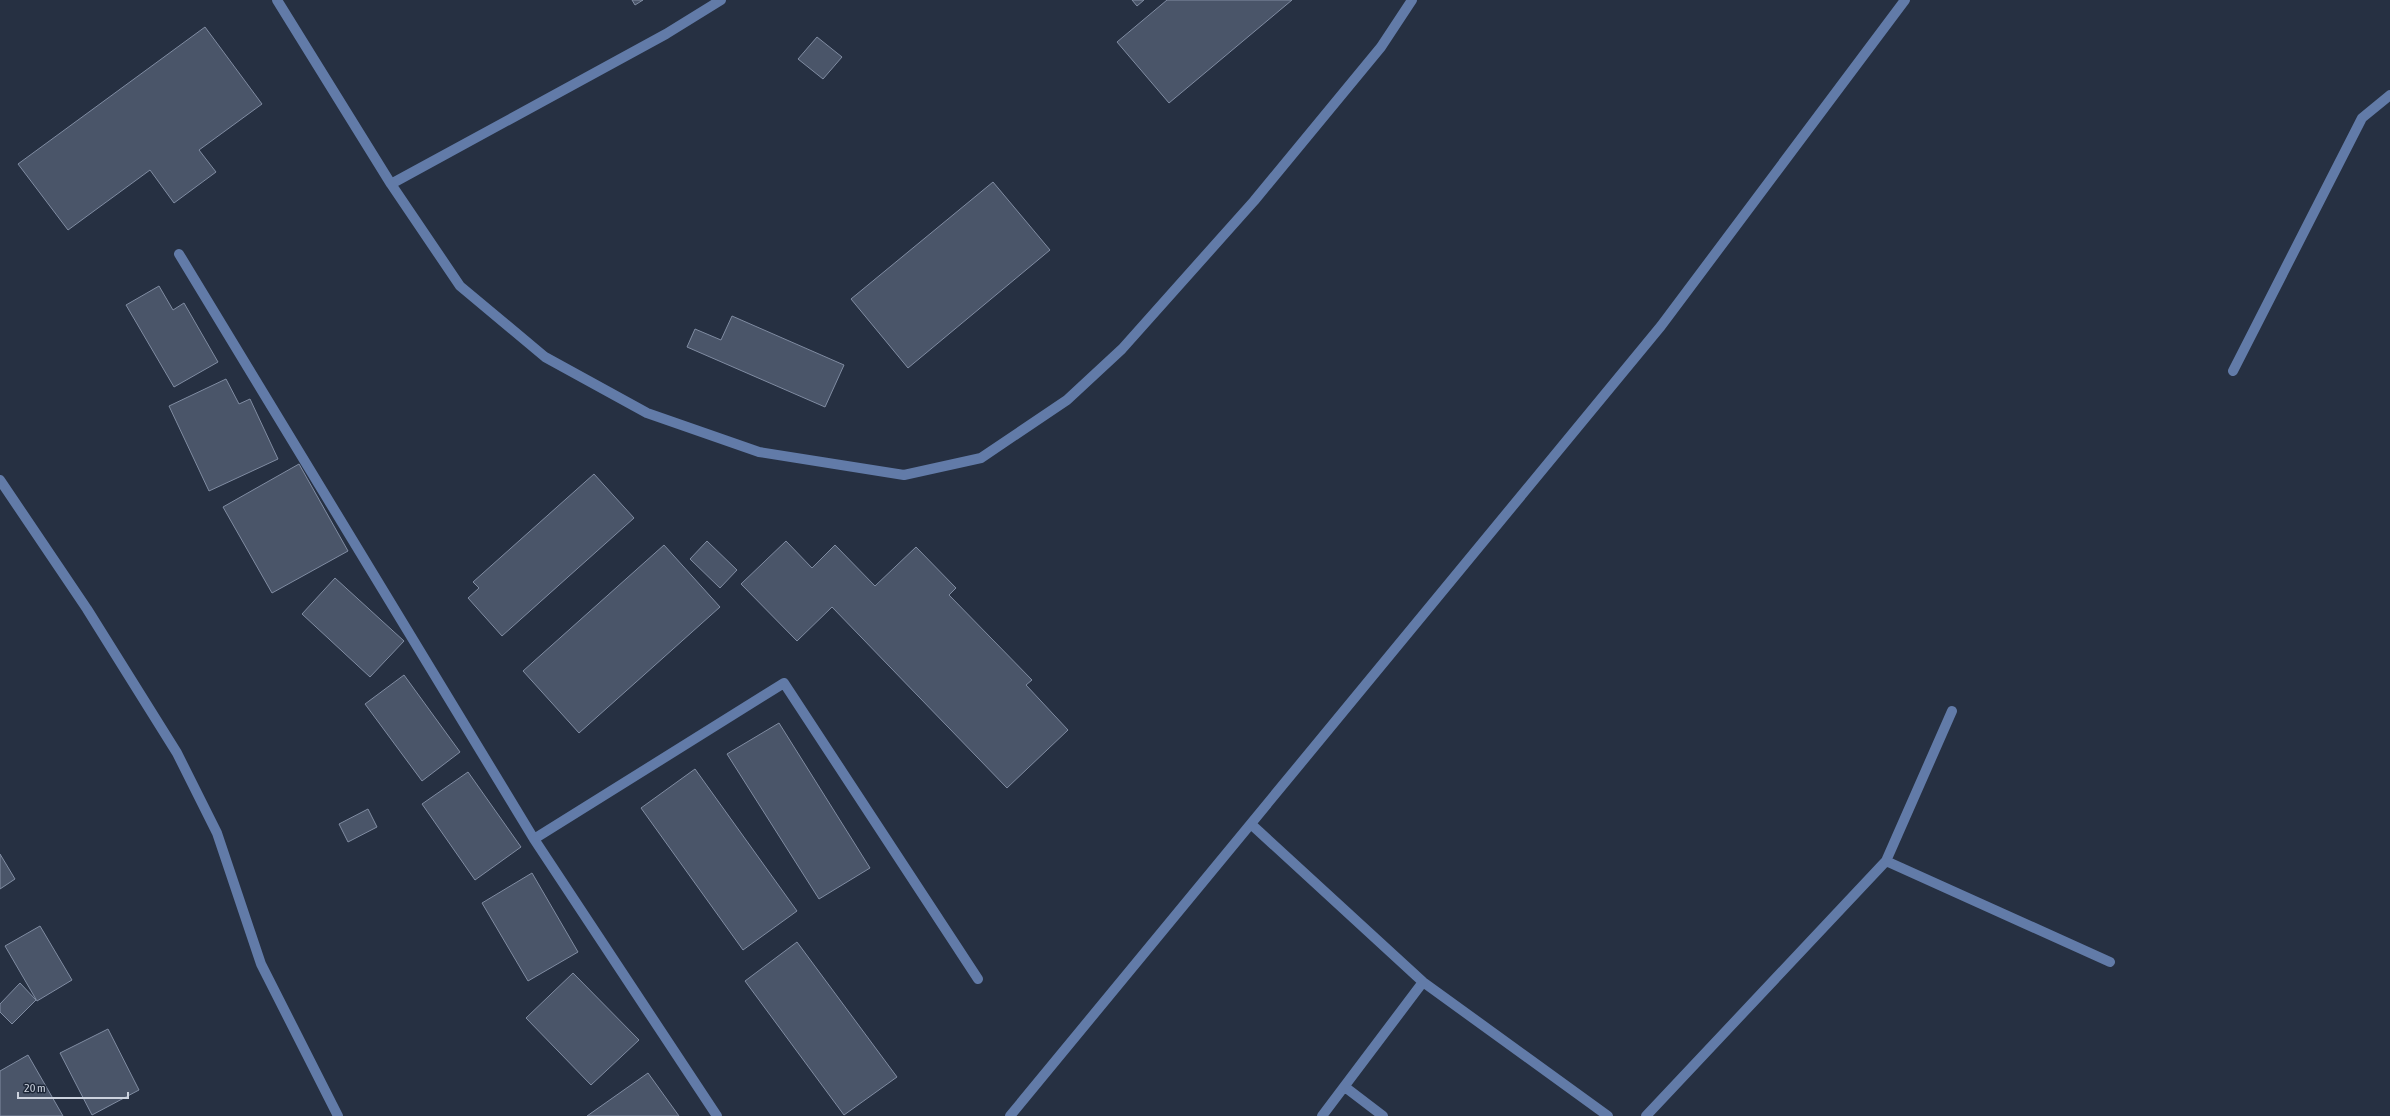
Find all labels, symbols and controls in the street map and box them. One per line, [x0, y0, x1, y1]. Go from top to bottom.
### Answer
scale bar [18, 1074, 128, 1100]
text: 20 m [24, 1081, 46, 1095]

